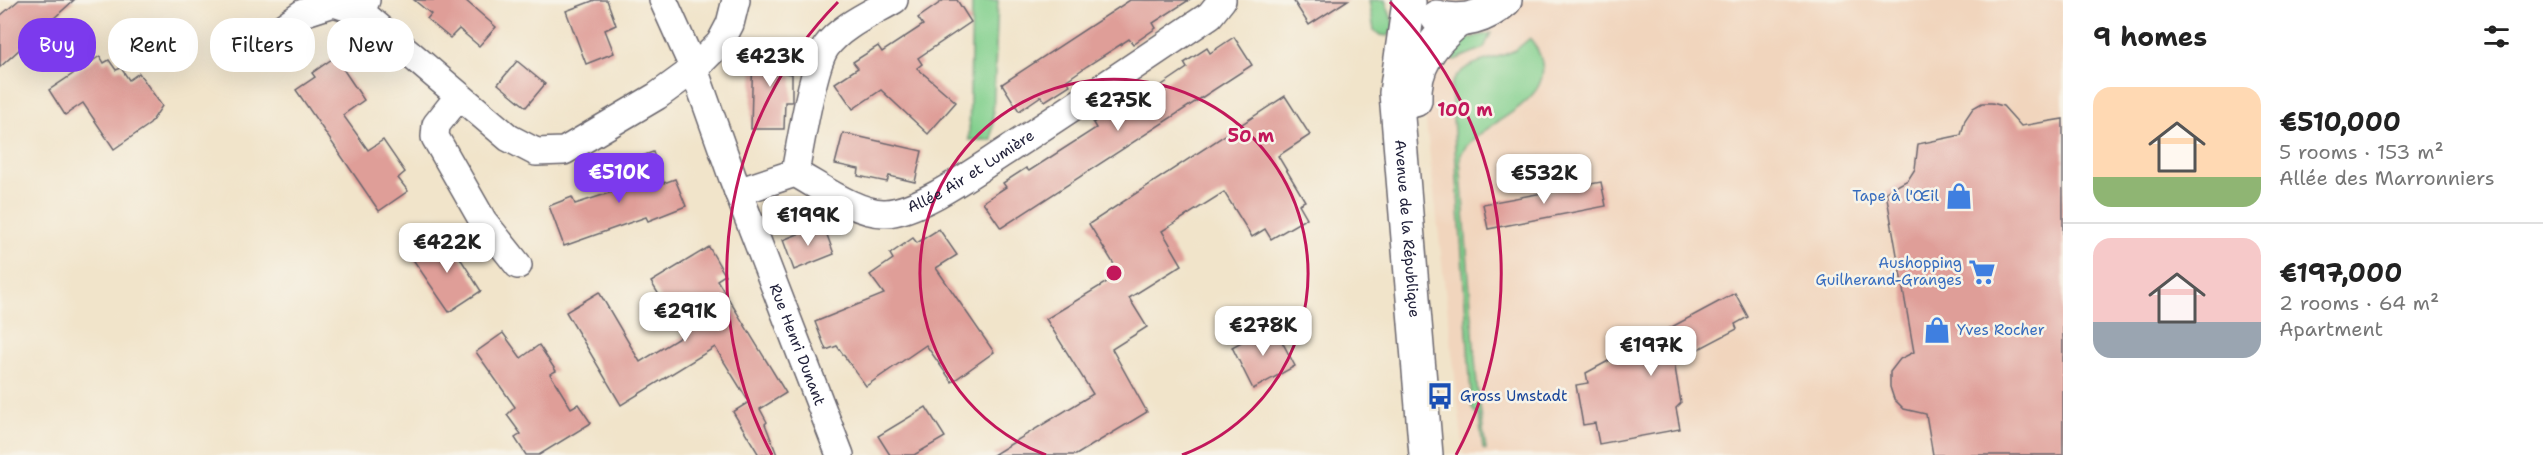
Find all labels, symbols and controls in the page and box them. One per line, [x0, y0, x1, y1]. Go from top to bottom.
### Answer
chip: Buy [18, 18, 96, 72]
chip: Rent [108, 18, 198, 72]
chip: Filters [210, 18, 315, 72]
chip: New [327, 18, 414, 72]
text: 9 homes [2093, 19, 2207, 54]
icon: filters [2480, 20, 2513, 53]
pin: €423K [728, 37, 812, 88]
text: €423K [736, 43, 804, 69]
pin: €275K [1076, 81, 1160, 132]
text: €275K [1085, 87, 1151, 113]
text: 100 m [1437, 98, 1493, 122]
text: €510,000 [2279, 104, 2401, 139]
icon: home [2141, 111, 2213, 183]
text: 50 m [1228, 124, 1275, 148]
street label: Allée Air et Lumière [904, 125, 1038, 217]
street label: Avenue de la République [1390, 139, 1425, 318]
text: 5 rooms · 153 m² [2279, 139, 2444, 165]
pin: €510K [577, 153, 661, 204]
pin: €532K [1502, 154, 1586, 205]
text: €510K [588, 159, 650, 185]
text: €532K [1510, 160, 1578, 186]
text: Allée des Marronniers [2279, 165, 2495, 191]
shop icon: Tape à l'Œil [1944, 181, 1974, 211]
place label: Tape à l'Œil [1852, 186, 1939, 206]
pin: €199K [766, 196, 850, 247]
text: €199K [776, 202, 840, 228]
pin: €422K [405, 223, 489, 274]
text: €422K [413, 229, 481, 255]
place label: Aushopping Guilherand-Granges [1815, 253, 1962, 290]
text: €197,000 [2279, 255, 2402, 290]
supermarket icon: Aushopping Guilherand-Granges [1967, 257, 1997, 287]
icon: home [2141, 262, 2213, 334]
centre of rings [1104, 263, 1124, 283]
street label: Rue Henri Dunant [765, 281, 830, 408]
text: 2 rooms · 64 m² [2279, 290, 2439, 316]
pin: €291K [643, 292, 727, 343]
text: €291K [653, 298, 717, 324]
pin: €278K [1221, 306, 1305, 357]
text: €278K [1229, 312, 1297, 338]
shop icon: Yves Rocher [1922, 315, 1952, 345]
text: Apartment [2279, 316, 2383, 342]
place label: Yves Rocher [1957, 320, 2045, 340]
pin: €197K [1609, 326, 1693, 377]
text: €197K [1619, 332, 1683, 358]
bus stop icon: Gross Umstadt [1425, 381, 1455, 411]
place label: Gross Umstadt [1460, 386, 1568, 406]

